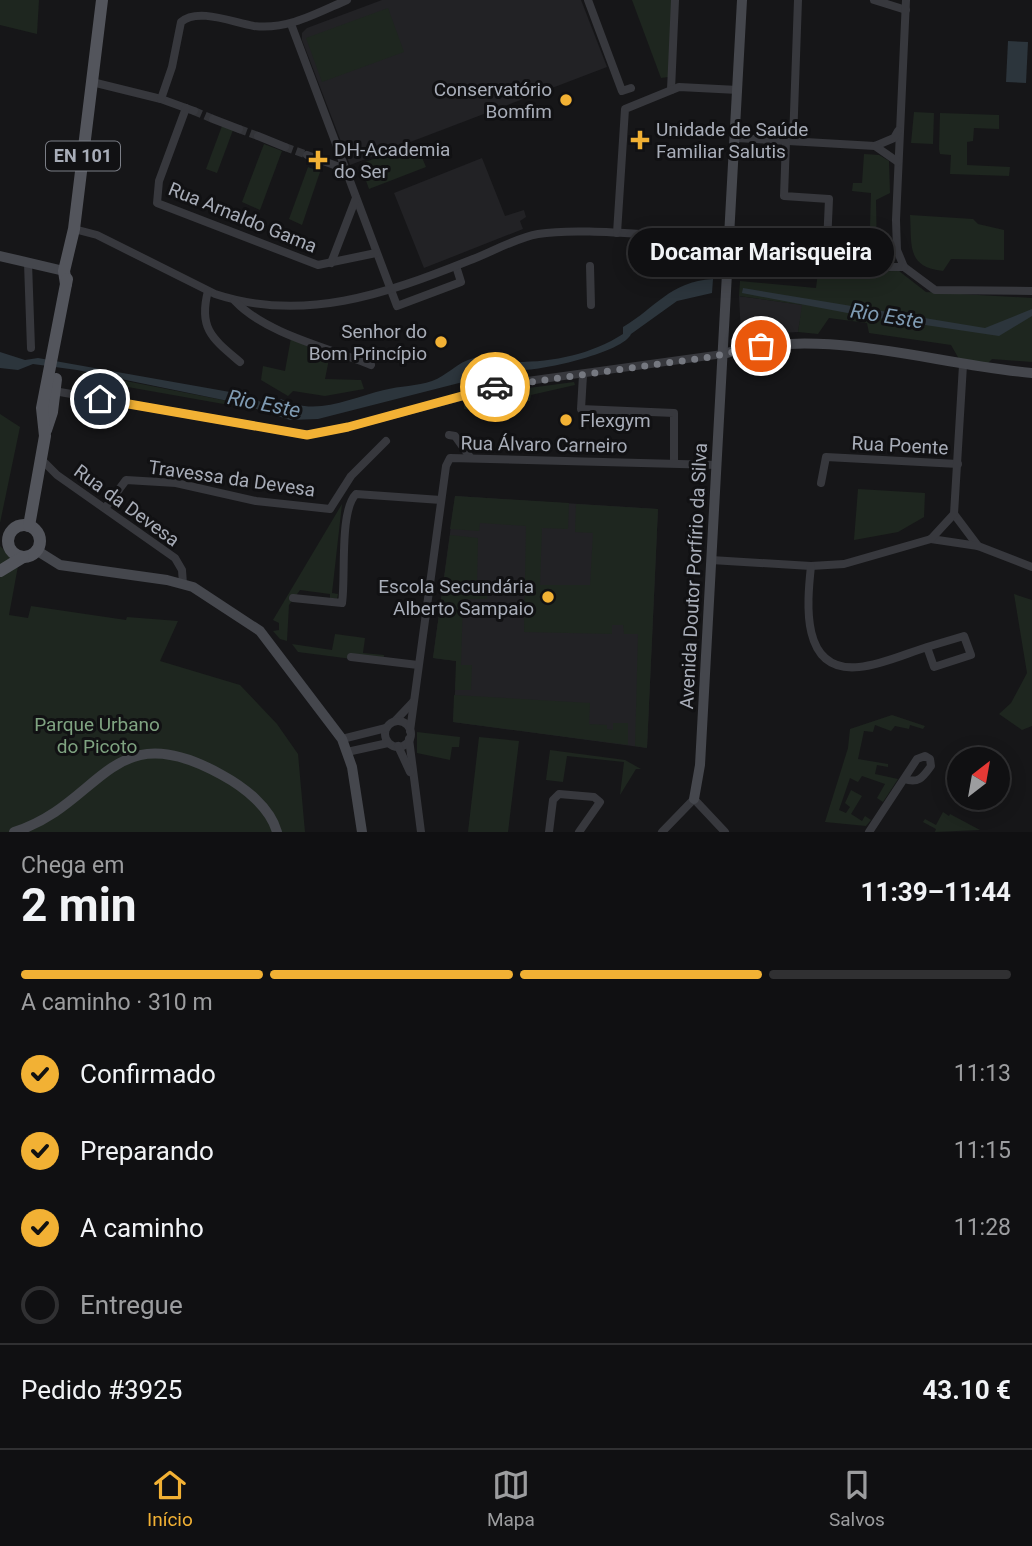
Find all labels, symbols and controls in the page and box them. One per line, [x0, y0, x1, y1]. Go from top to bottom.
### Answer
place label: Conservatório Bomfim [434, 78, 552, 123]
marker: Conservatório Bomfim [558, 92, 574, 108]
place label: Unidade de Saúde Familiar Salutis [656, 118, 808, 163]
marker: Unidade de Saúde Familiar Salutis [630, 130, 650, 150]
place label: DH-Academia do Ser [334, 138, 450, 183]
road number: EN 101 [46, 141, 120, 170]
marker: DH-Academia do Ser [308, 150, 328, 170]
street label: Rua Arnaldo Gama [165, 177, 320, 258]
callout: Docamar Marisqueira [628, 227, 894, 276]
text: Docamar Marisqueira [650, 239, 872, 266]
water label: Rio Este [849, 298, 926, 334]
pin [731, 316, 791, 376]
place label: Senhor do Bom Princípio [309, 320, 427, 365]
icon: bag [742, 327, 780, 365]
marker: Senhor do Bom Princípio [433, 334, 449, 350]
courier [460, 352, 530, 422]
icon: car [476, 368, 514, 406]
pin [70, 369, 130, 429]
icon: home [81, 380, 119, 418]
water label: Rio Este [225, 385, 303, 423]
place label: Flexgym [580, 409, 651, 432]
marker: Flexgym [558, 412, 574, 428]
street label: Rua Poente [851, 431, 949, 460]
street label: Rua Álvaro Carneiro [460, 432, 628, 457]
street label: Avenida Doutor Porfírio da Silva [675, 442, 712, 710]
street label: Travessa da Devesa [147, 455, 317, 502]
street label: Rua da Devesa [69, 459, 184, 551]
place label: Escola Secundária Alberto Sampaio [378, 575, 534, 620]
marker: Escola Secundária Alberto Sampaio [540, 589, 556, 605]
park label: Parque Urbano do Picoto [34, 713, 160, 758]
north arrow [947, 747, 1010, 810]
map controls [947, 747, 1010, 810]
text: Chega em [21, 852, 124, 879]
text: 11:39–11:44 [861, 877, 1011, 907]
text: 2 min [21, 878, 137, 932]
text: A caminho · 310 m [21, 989, 213, 1016]
icon: check [21, 1055, 59, 1093]
text: Confirmado [80, 1059, 216, 1089]
text: 11:13 [954, 1060, 1011, 1087]
icon: check [21, 1132, 59, 1170]
text: Preparando [80, 1136, 214, 1166]
text: 11:15 [954, 1137, 1011, 1164]
icon: check [21, 1209, 59, 1247]
text: A caminho [80, 1213, 204, 1243]
text: 11:28 [954, 1214, 1011, 1241]
text: Entregue [80, 1290, 183, 1320]
text: Pedido #3925 [21, 1375, 182, 1405]
text: 43.10 € [922, 1375, 1011, 1405]
tab: Início [147, 1466, 193, 1531]
tab: Mapa [487, 1466, 535, 1531]
tab: Salvos [829, 1466, 885, 1531]

